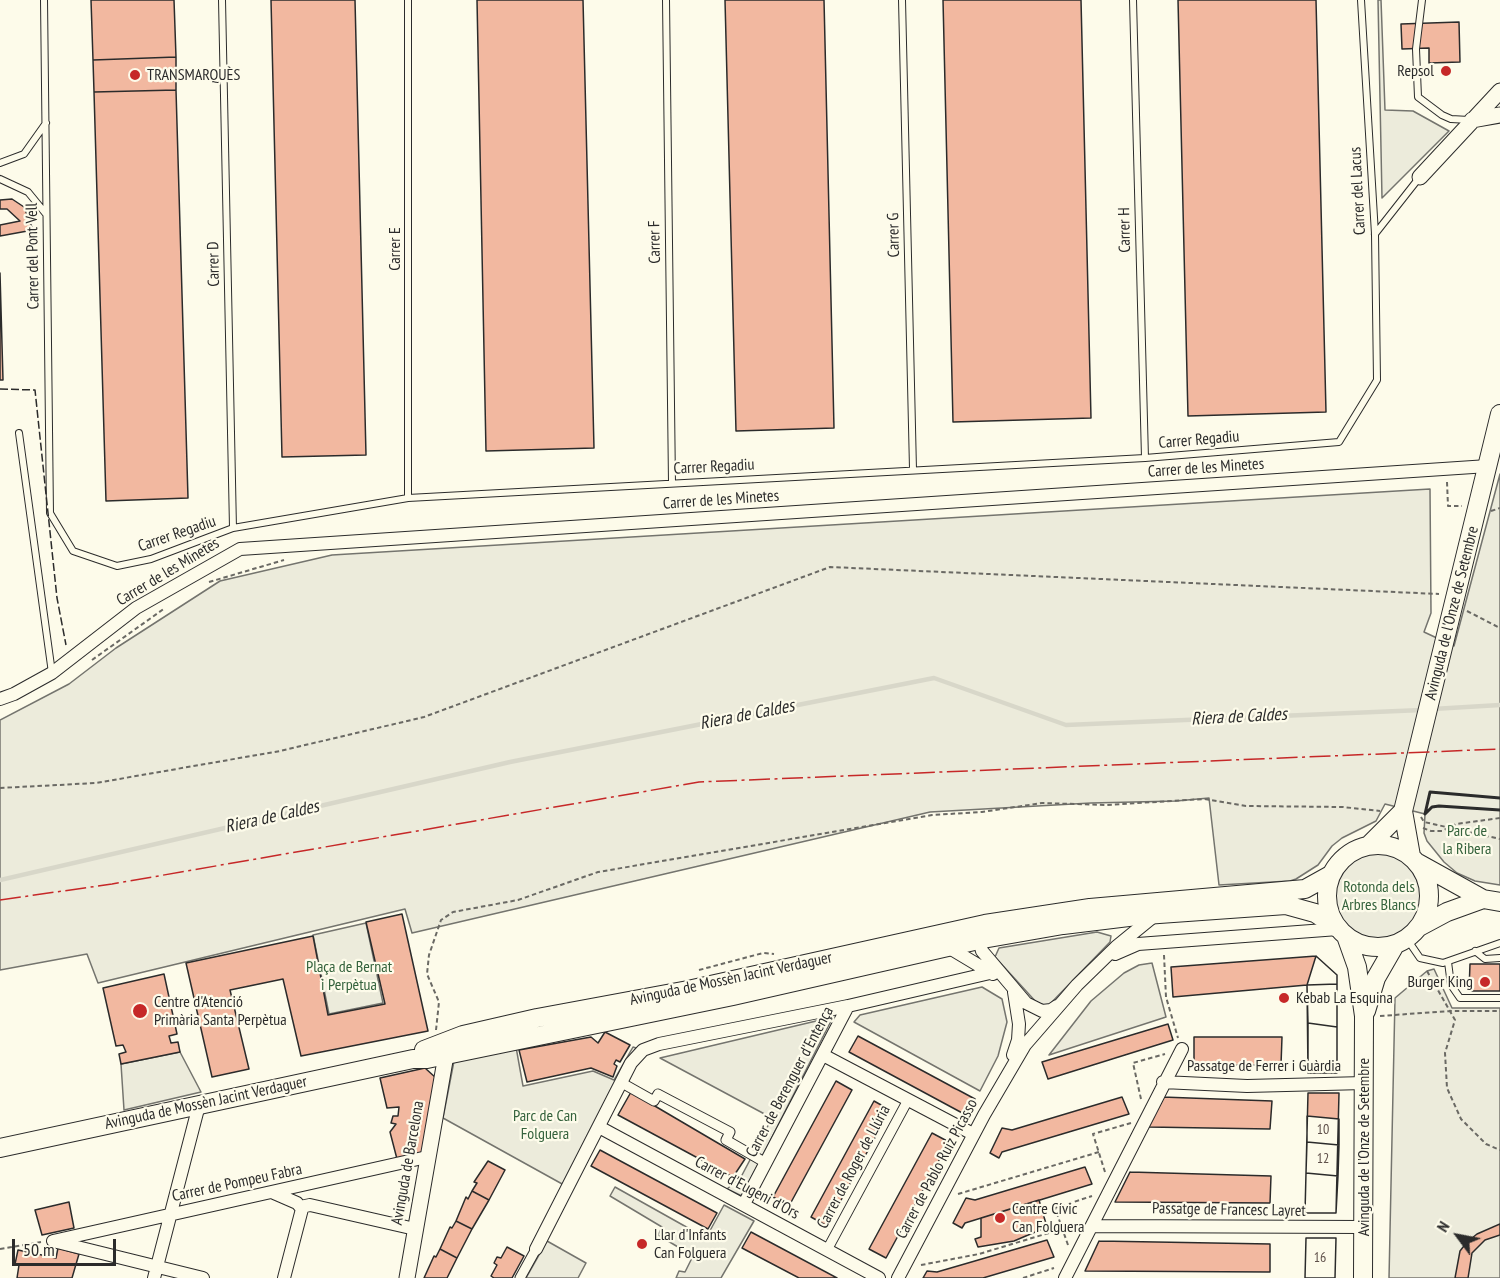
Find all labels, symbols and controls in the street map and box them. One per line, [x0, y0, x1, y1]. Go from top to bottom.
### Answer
place label: Repsol [1397, 61, 1434, 81]
marker: Repsol [1439, 64, 1453, 78]
place label: TRANSMARQUÈS [147, 65, 240, 85]
marker: TRANSMARQUÈS [128, 68, 142, 82]
street label: Carrer del Lacus [1346, 146, 1370, 236]
street label: Carrer del Pont Vell [22, 203, 44, 309]
street label: Carrer H [1115, 207, 1135, 253]
street label: Carrer G [884, 213, 904, 257]
street label: Carrer F [645, 220, 665, 264]
street label: Carrer E [385, 227, 405, 271]
street label: Carrer D [204, 241, 224, 287]
street label: Carrer Regadiu [1158, 427, 1240, 453]
street label: Carrer de les Minetes [1147, 454, 1265, 482]
street label: Carrer Regadiu [673, 455, 755, 479]
street label: Carrer de les Minetes [662, 486, 780, 514]
street label: Carrer Regadiu [136, 512, 218, 556]
street label: Avinguda de l'Onze de Setembre [1421, 524, 1483, 702]
street label: Carrer de les Minetes [113, 534, 223, 610]
water label: Riera de Caldes [698, 695, 796, 735]
water label: Riera de Caldes [1191, 704, 1287, 730]
water label: Riera de Caldes [223, 796, 321, 838]
park label: Parc de la Ribera [1442, 821, 1492, 859]
park label: Rotonda dels Arbres Blancs [1342, 877, 1416, 915]
street label: Avinguda de Mossèn Jacint Verdaguer [628, 948, 834, 1010]
park label: Plaça de Bernat i Perpètua [306, 957, 392, 995]
place label: Burger King [1408, 972, 1473, 992]
marker: Burger King [1478, 975, 1492, 989]
place label: Kebab La Esquina [1296, 988, 1393, 1008]
marker: Kebab La Esquina [1277, 991, 1291, 1005]
place label: Centre d'Atenció Primària Santa Perpètua [154, 992, 287, 1030]
marker: Centre d'Atenció Primària Santa Perpètua [131, 1002, 149, 1020]
street label: Carrer de Berenguer d'Entença [742, 1003, 838, 1161]
street label: Passatge de Ferrer i Guàrdia [1187, 1056, 1341, 1076]
street label: Avinguda de l'Onze de Setembre [1354, 1058, 1374, 1236]
street label: Avinguda de Mossèn Jacint Verdaguer [103, 1072, 309, 1134]
street label: Carrer de Pablo Ruiz Picasso [892, 1096, 982, 1242]
street label: Avinguda de Barcelona [388, 1099, 428, 1227]
street label: Carrer de Roger de Llúria [813, 1102, 895, 1232]
park label: Parc de Can Folguera [513, 1106, 577, 1144]
house number: 10 [1317, 1122, 1329, 1138]
house number: 12 [1317, 1151, 1329, 1167]
street label: Carrer d'Eugeni d'Ors [691, 1152, 803, 1224]
street label: Carrer de Pompeu Fabra [170, 1160, 304, 1206]
place label: Centre Cívic Can Folguera [1012, 1199, 1084, 1237]
street label: Passatge de Francesc Layret [1152, 1199, 1306, 1221]
north arrow [1428, 1206, 1488, 1266]
marker: Centre Cívic Can Folguera [993, 1211, 1007, 1225]
text: N [1432, 1218, 1454, 1235]
place label: Llar d'Infants Can Folguera [654, 1225, 726, 1263]
scale bar [15, 1227, 118, 1265]
marker: Llar d'Infants Can Folguera [635, 1237, 649, 1251]
text: 50 m [23, 1238, 55, 1261]
house number: 16 [1314, 1250, 1326, 1266]

